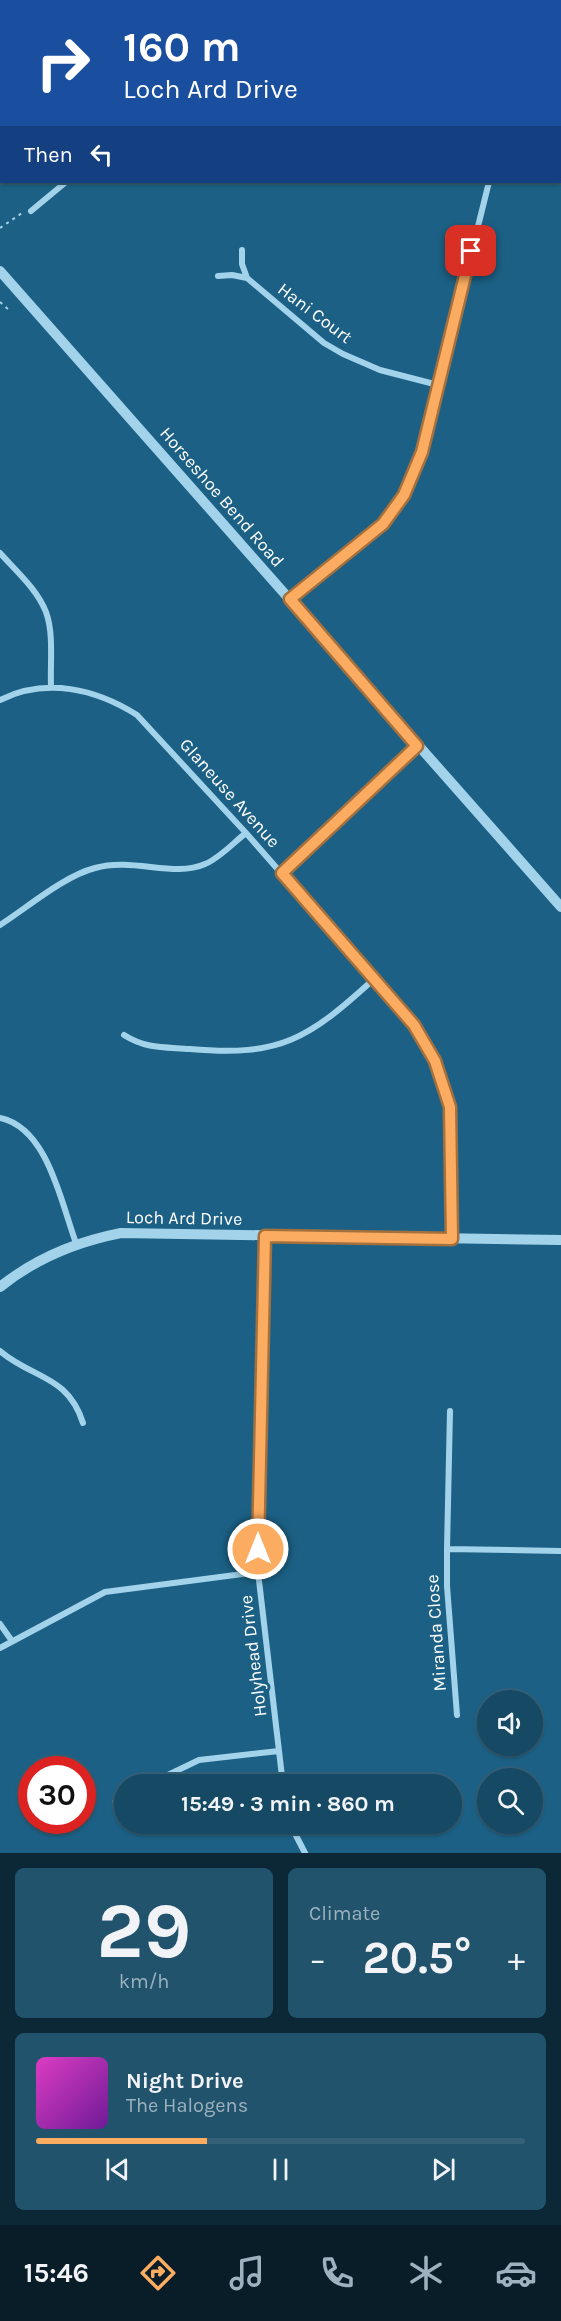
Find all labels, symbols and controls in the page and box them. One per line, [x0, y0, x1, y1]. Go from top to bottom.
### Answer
text: 160 m [123, 22, 241, 72]
icon: right [24, 24, 102, 102]
text: Loch Ard Drive [123, 73, 298, 105]
icon: left [85, 138, 118, 171]
text: Then [24, 142, 73, 168]
pin [445, 225, 496, 276]
icon: arrive [454, 234, 487, 267]
street label: Hani Court [273, 278, 357, 348]
street label: Horseshoe Bend Road [155, 422, 289, 572]
street label: Glaneuse Avenue [175, 734, 285, 852]
street label: Loch Ard Drive [126, 1206, 242, 1230]
position arrow [226, 1517, 290, 1581]
street label: Miranda Close [421, 1574, 451, 1692]
street label: Holyhead Drive [235, 1594, 271, 1718]
map controls [477, 1690, 543, 1834]
button: sound [477, 1690, 543, 1756]
speed limit sign: 30 [18, 1756, 96, 1834]
button: search [477, 1768, 543, 1834]
text: 15:49 · 3 min · 860 m [181, 1791, 395, 1817]
text: 29 [97, 1885, 191, 1977]
text: Climate [309, 1902, 380, 1925]
text: 20.5° [362, 1932, 472, 1984]
text: − [309, 1940, 326, 1978]
text: + [508, 1940, 525, 1978]
text: km/h [119, 1970, 169, 1993]
text: Night Drive [126, 2068, 244, 2094]
text: The Halogens [126, 2094, 248, 2117]
icon: previous [101, 2153, 134, 2186]
icon: pause [264, 2153, 297, 2186]
icon: next [427, 2153, 460, 2186]
icon: directions [137, 2252, 179, 2294]
icon: music [226, 2252, 268, 2294]
icon: phone [316, 2252, 358, 2294]
icon: climate [405, 2252, 447, 2294]
icon: car [495, 2252, 537, 2294]
text: 15:46 [24, 2257, 89, 2289]

